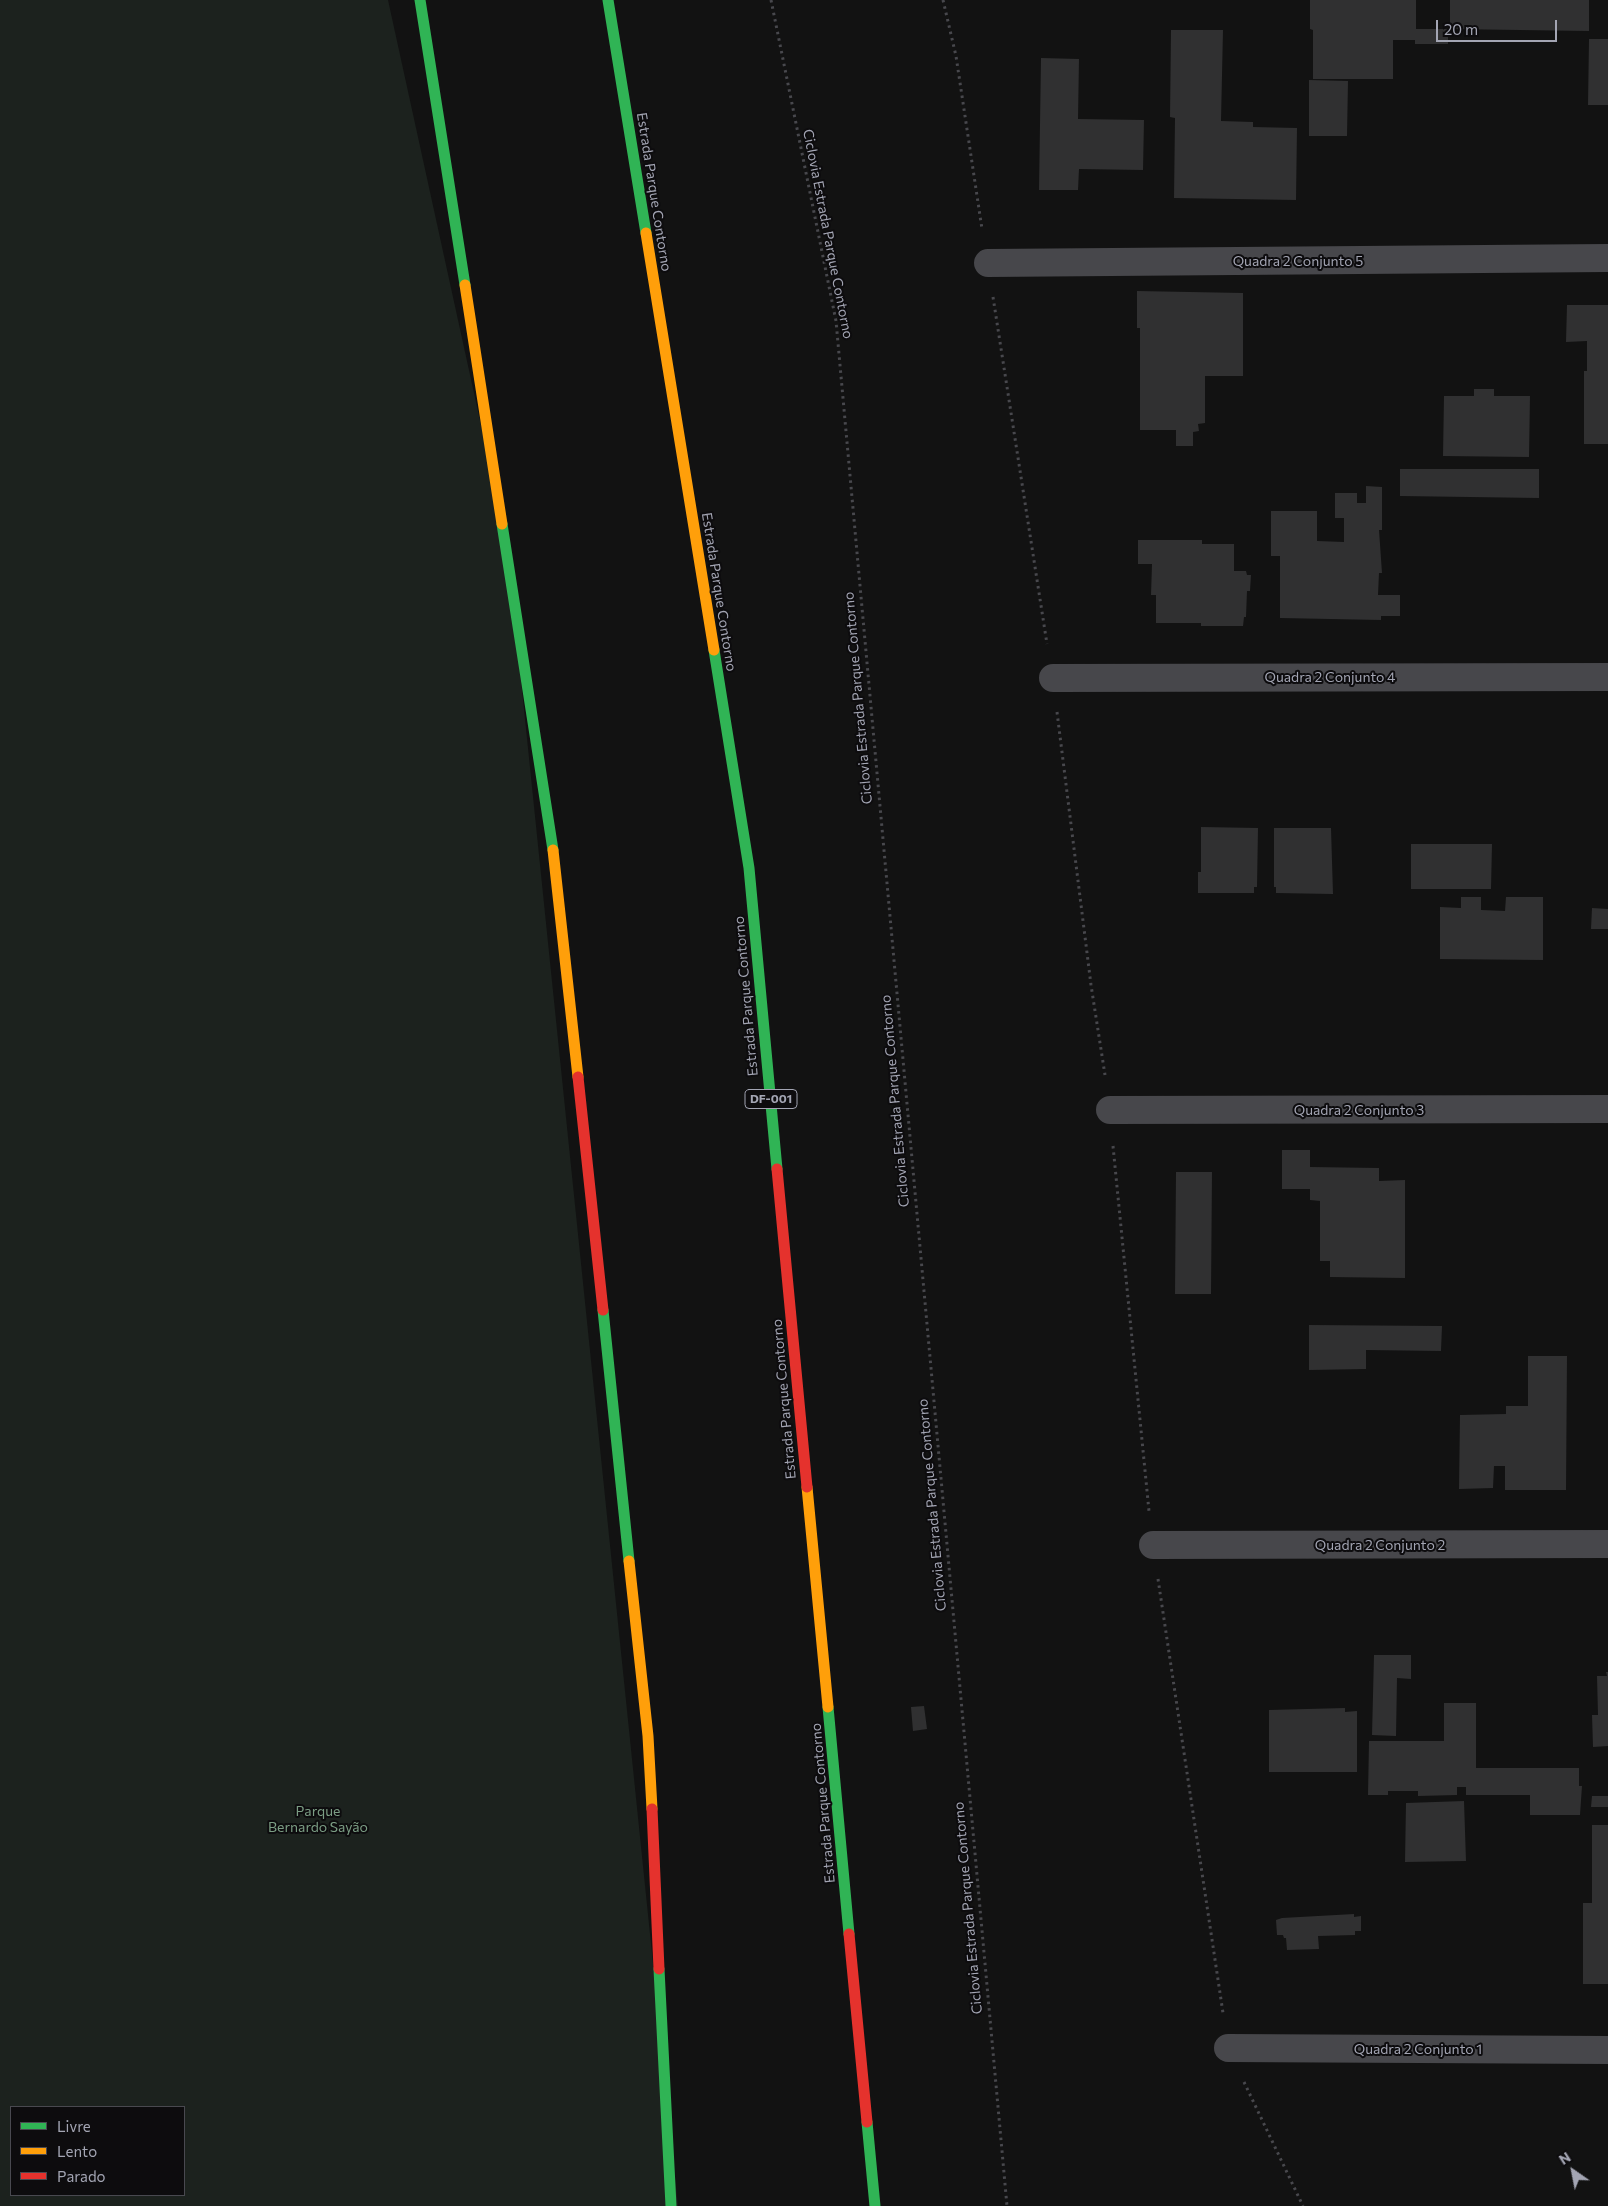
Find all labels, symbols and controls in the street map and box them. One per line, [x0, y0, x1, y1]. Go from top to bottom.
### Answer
scale bar [1438, 10, 1559, 42]
text: 20 m [1444, 20, 1478, 38]
street label: Estrada Parque Contorno [633, 111, 675, 273]
street label: Ciclovia Estrada Parque Contorno [799, 128, 857, 340]
street label: Quadra 2 Conjunto 5 [1233, 253, 1363, 269]
street label: Estrada Parque Contorno [698, 511, 740, 673]
street label: Ciclovia Estrada Parque Contorno [840, 591, 876, 805]
street label: Quadra 2 Conjunto 4 [1264, 669, 1396, 685]
street label: Estrada Parque Contorno [731, 915, 761, 1077]
street label: Ciclovia Estrada Parque Contorno [877, 994, 913, 1208]
road number: DF-001 [745, 1090, 797, 1108]
street label: Quadra 2 Conjunto 3 [1294, 1102, 1424, 1118]
street label: Estrada Parque Contorno [769, 1318, 799, 1480]
street label: Ciclovia Estrada Parque Contorno [914, 1398, 950, 1612]
street label: Quadra 2 Conjunto 2 [1315, 1537, 1445, 1553]
street label: Estrada Parque Contorno [808, 1722, 838, 1884]
street label: Ciclovia Estrada Parque Contorno [950, 1801, 986, 2015]
park label: Parque Bernardo Sayão [268, 1803, 368, 1835]
street label: Quadra 2 Conjunto 1 [1354, 2041, 1482, 2057]
legend [10, 2106, 185, 2196]
text: Livre [57, 2117, 91, 2135]
text: Lento [57, 2142, 97, 2160]
north arrow [1548, 2146, 1598, 2196]
text: N [1556, 2148, 1574, 2168]
text: Parado [57, 2167, 106, 2185]

